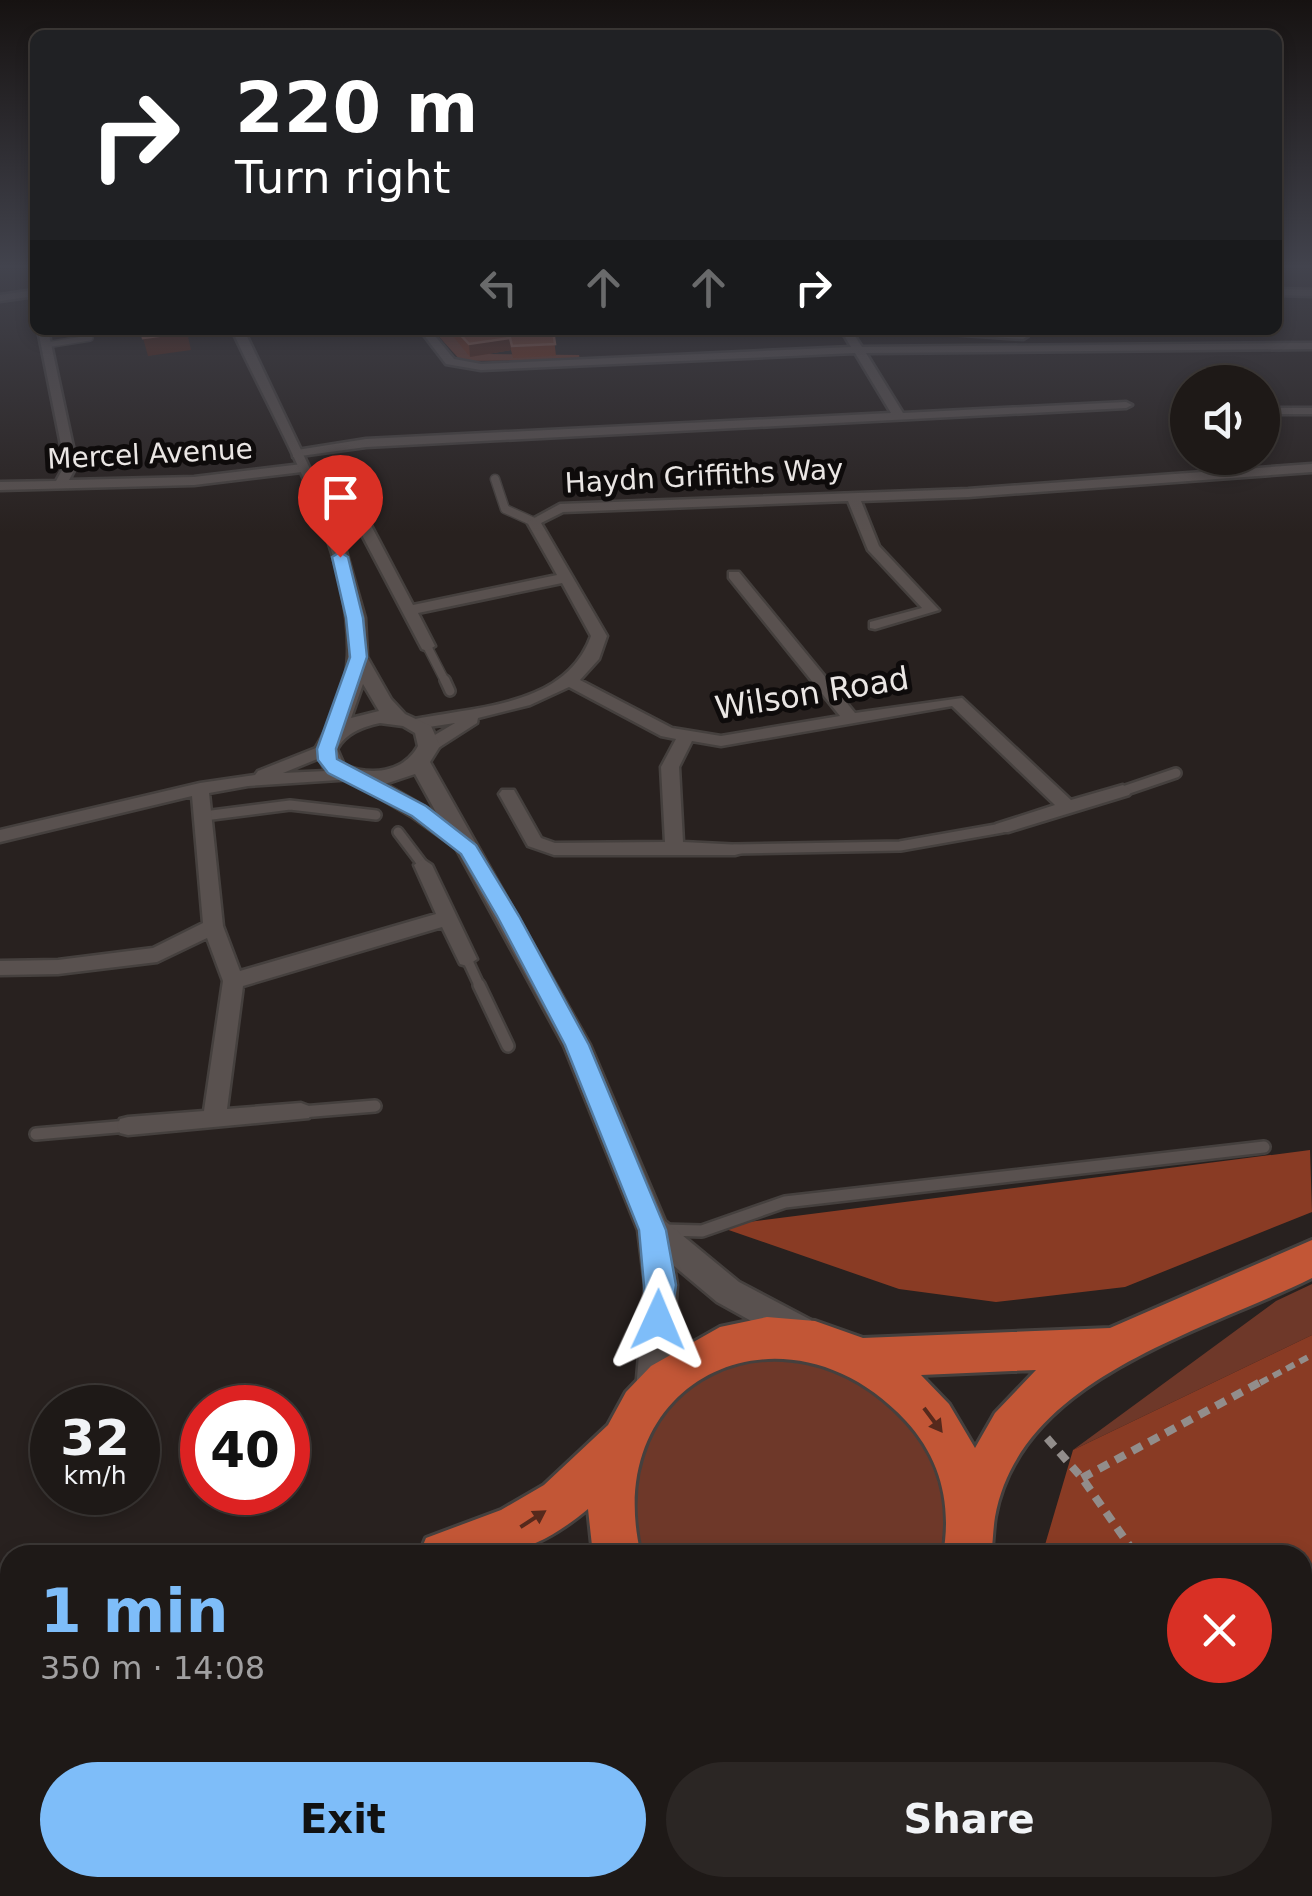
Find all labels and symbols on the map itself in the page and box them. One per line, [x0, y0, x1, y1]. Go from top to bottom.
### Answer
street label: Mercel Avenue [46, 432, 254, 476]
street label: Haydn Griffiths Way [564, 452, 844, 500]
pin [298, 455, 383, 558]
street label: Wilson Road [712, 659, 912, 727]
position arrow [606, 1268, 710, 1372]
speed limit sign: 40 [180, 1385, 310, 1515]
one-way arrow [923, 1407, 942, 1433]
one-way arrow [519, 1511, 547, 1528]

